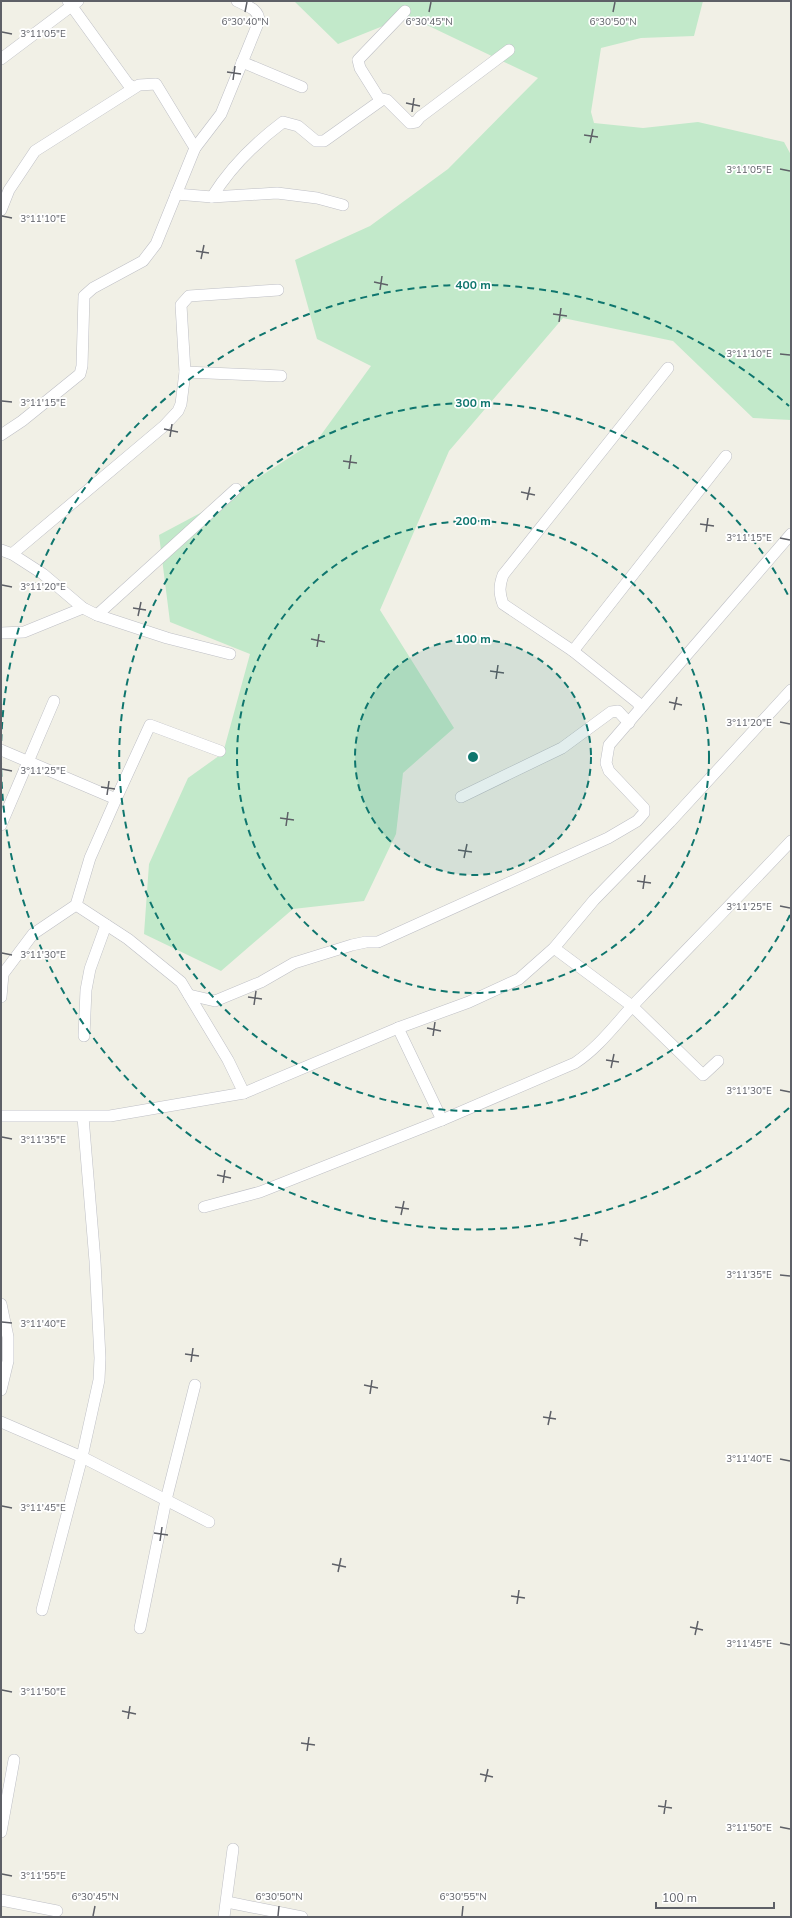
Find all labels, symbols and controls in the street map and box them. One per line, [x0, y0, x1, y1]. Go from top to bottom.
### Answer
text: 6°30'40"N [221, 15, 269, 29]
text: 6°30'45"N [405, 15, 453, 29]
text: 6°30'50"N [589, 15, 637, 29]
text: 3°11'05"E [20, 27, 66, 41]
text: 3°11'05"E [726, 163, 772, 177]
text: 3°11'10"E [20, 212, 66, 226]
text: 400 m [455, 277, 491, 293]
text: 3°11'10"E [726, 347, 772, 361]
text: 300 m [455, 395, 491, 411]
text: 3°11'15"E [20, 396, 66, 410]
text: 200 m [455, 513, 491, 529]
text: 3°11'15"E [726, 531, 772, 545]
text: 3°11'20"E [20, 580, 66, 594]
text: 100 m [455, 631, 491, 647]
text: 3°11'20"E [726, 716, 772, 730]
centre of rings [466, 750, 480, 764]
text: 3°11'25"E [20, 764, 66, 778]
text: 3°11'25"E [726, 900, 772, 914]
text: 3°11'30"E [20, 948, 66, 962]
text: 3°11'30"E [726, 1084, 772, 1098]
text: 3°11'35"E [20, 1133, 66, 1147]
text: 3°11'35"E [726, 1268, 772, 1282]
text: 3°11'40"E [20, 1317, 66, 1331]
text: 3°11'40"E [726, 1452, 772, 1466]
text: 3°11'45"E [20, 1501, 66, 1515]
text: 3°11'45"E [726, 1637, 772, 1651]
text: 3°11'50"E [20, 1685, 66, 1699]
text: 3°11'50"E [726, 1821, 772, 1835]
text: 3°11'55"E [20, 1869, 66, 1883]
scale bar [656, 1884, 774, 1910]
text: 6°30'45"N [71, 1890, 119, 1904]
text: 6°30'50"N [255, 1890, 303, 1904]
text: 6°30'55"N [439, 1890, 487, 1904]
text: 100 m [662, 1890, 697, 1906]

